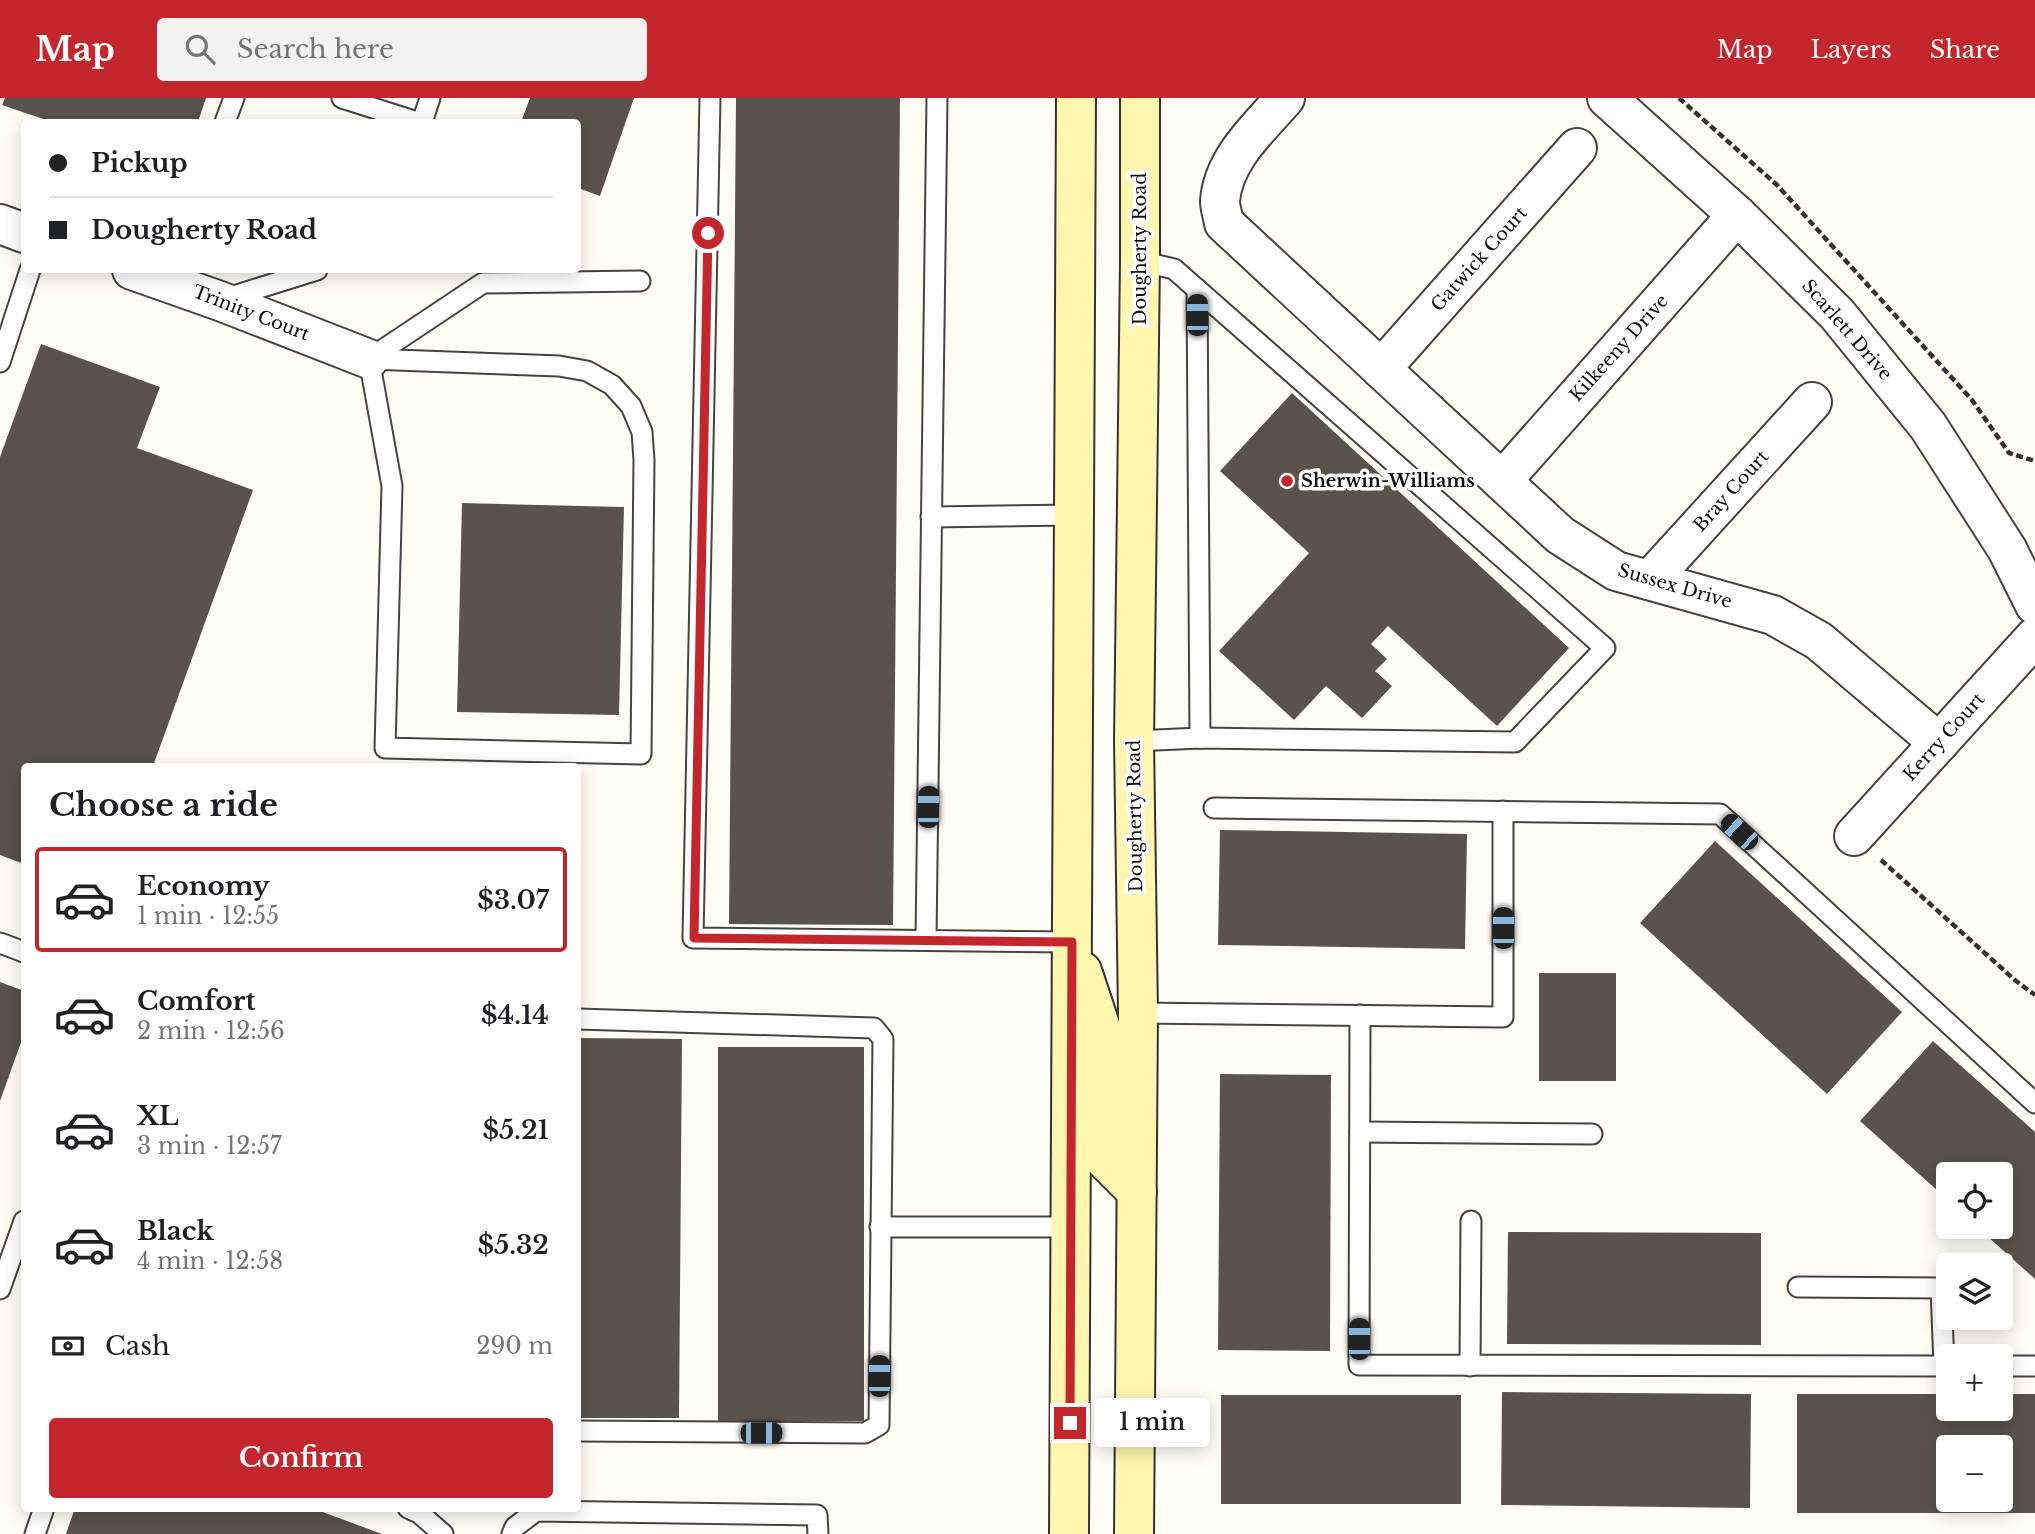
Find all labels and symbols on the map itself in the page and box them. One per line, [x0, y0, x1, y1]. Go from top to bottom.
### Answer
street label: Dougherty Road [1129, 173, 1151, 325]
street label: Gatwick Court [1426, 202, 1532, 316]
route start [692, 217, 724, 249]
street label: Scarlett Drive [1797, 275, 1897, 385]
street label: Trinity Court [190, 281, 313, 345]
street label: Kilkeeny Drive [1565, 290, 1673, 406]
car [1187, 294, 1208, 336]
street label: Bray Court [1689, 446, 1773, 536]
place label: Sherwin-Williams [1301, 470, 1475, 492]
marker: Sherwin-Williams [1279, 473, 1295, 489]
street label: Sussex Drive [1615, 559, 1735, 613]
street label: Kerry Court [1899, 688, 1989, 786]
street label: Dougherty Road [1123, 739, 1147, 893]
car [918, 786, 939, 828]
car [1717, 810, 1762, 854]
car [1493, 907, 1514, 949]
car [1349, 1318, 1370, 1360]
car [869, 1355, 890, 1397]
callout: 1 min [1094, 1398, 1210, 1448]
route end [1054, 1407, 1086, 1439]
car [741, 1423, 783, 1444]

